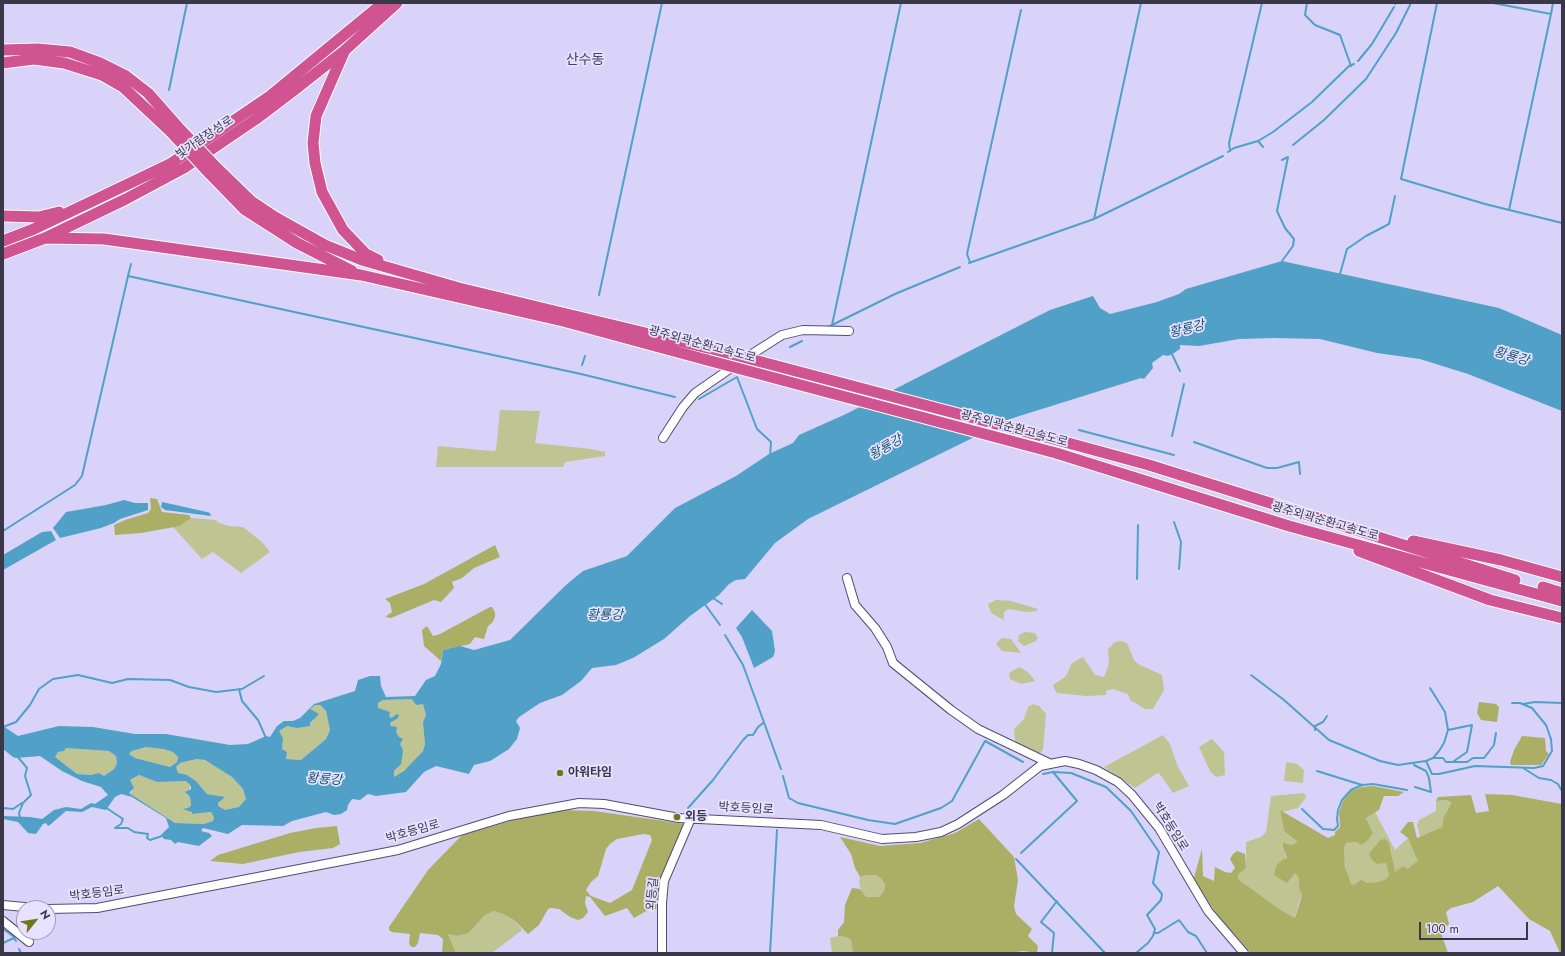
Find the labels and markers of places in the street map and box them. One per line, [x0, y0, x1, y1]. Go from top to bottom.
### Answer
place label: 아워타임 [568, 766, 612, 780]
marker: 아워타임 [555, 768, 565, 778]
place label: 외등 [685, 810, 707, 824]
marker: 외등 [672, 812, 682, 822]

